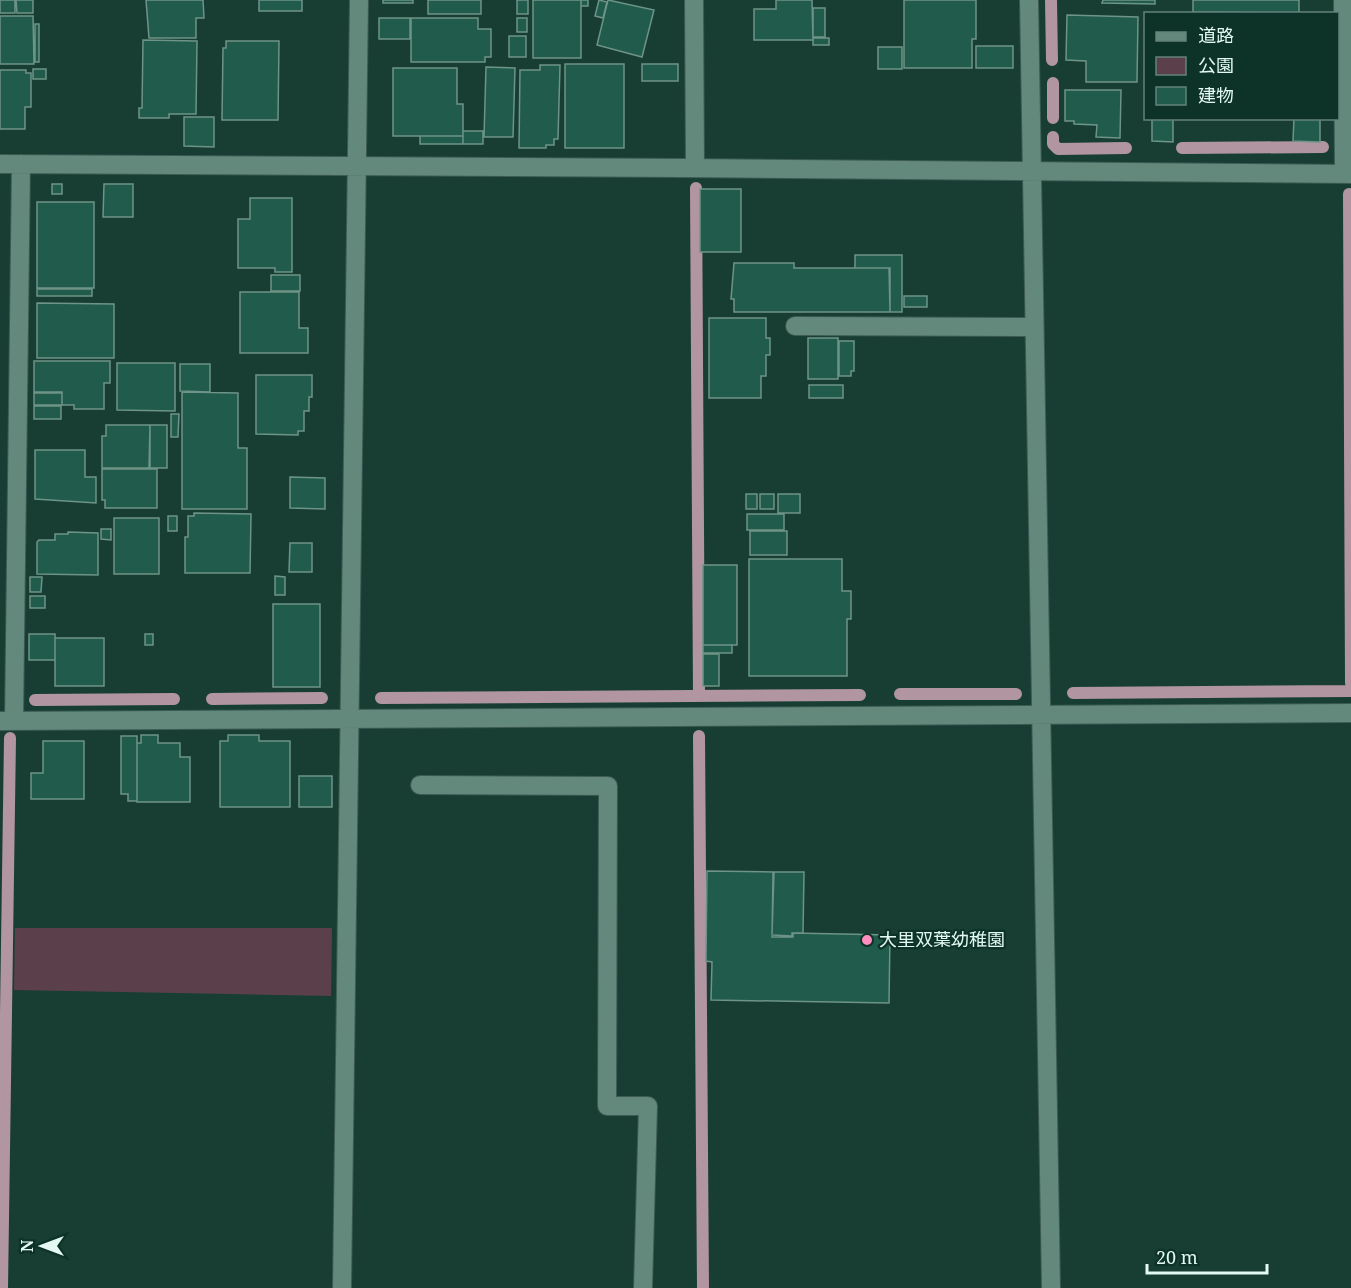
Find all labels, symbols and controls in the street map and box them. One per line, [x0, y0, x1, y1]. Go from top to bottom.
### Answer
legend [1144, 12, 1339, 120]
text: 道路 [1198, 23, 1234, 47]
text: 公園 [1198, 53, 1234, 77]
text: 建物 [1198, 83, 1234, 107]
place label: 大里双葉幼稚園 [879, 927, 1005, 951]
marker: 大里双葉幼稚園 [860, 933, 874, 947]
north arrow [12, 1216, 72, 1276]
scale bar [1147, 1237, 1267, 1275]
text: N [16, 1239, 38, 1252]
text: 20 m [1156, 1245, 1198, 1269]

